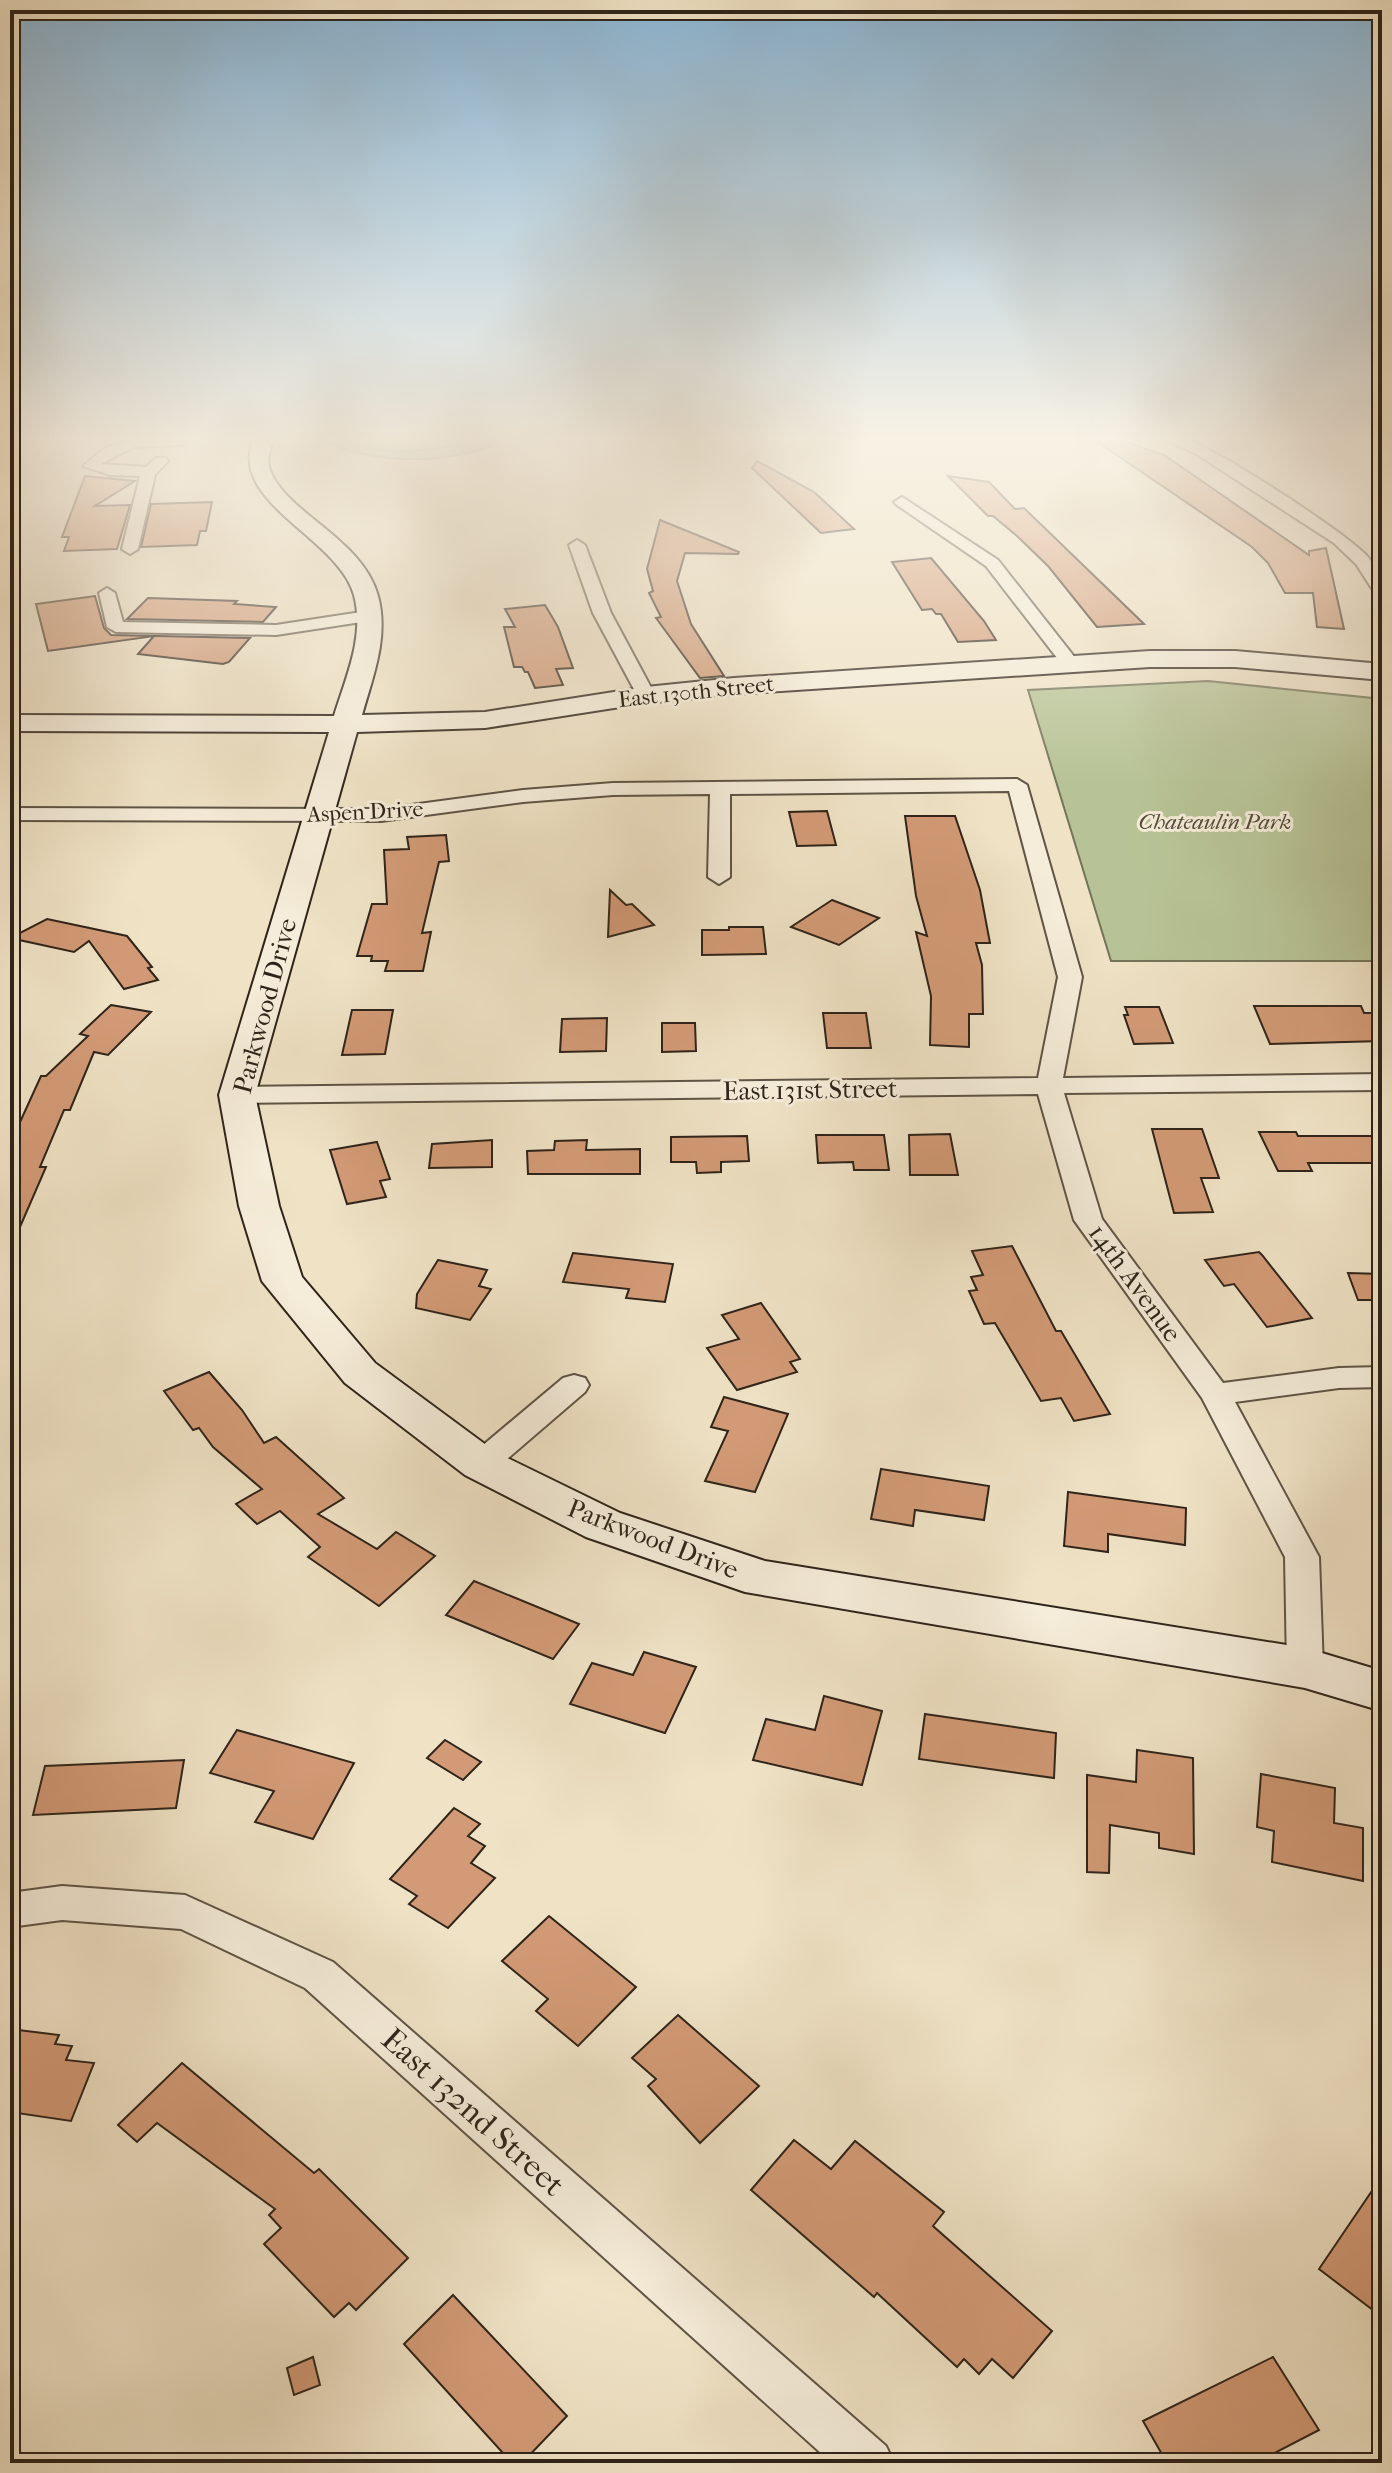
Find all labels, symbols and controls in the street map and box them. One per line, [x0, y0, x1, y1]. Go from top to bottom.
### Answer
street label: East 130th Street [617, 671, 775, 713]
street label: Aspen Drive [305, 796, 424, 828]
park label: Chateaulin Park [1139, 809, 1291, 835]
street label: Parkwood Drive [227, 915, 303, 1097]
street label: East 131st Street [722, 1073, 898, 1107]
street label: 14th Avenue [1082, 1218, 1188, 1348]
street label: Parkwood Drive [563, 1492, 743, 1586]
street label: East 132nd Street [374, 2020, 572, 2204]

